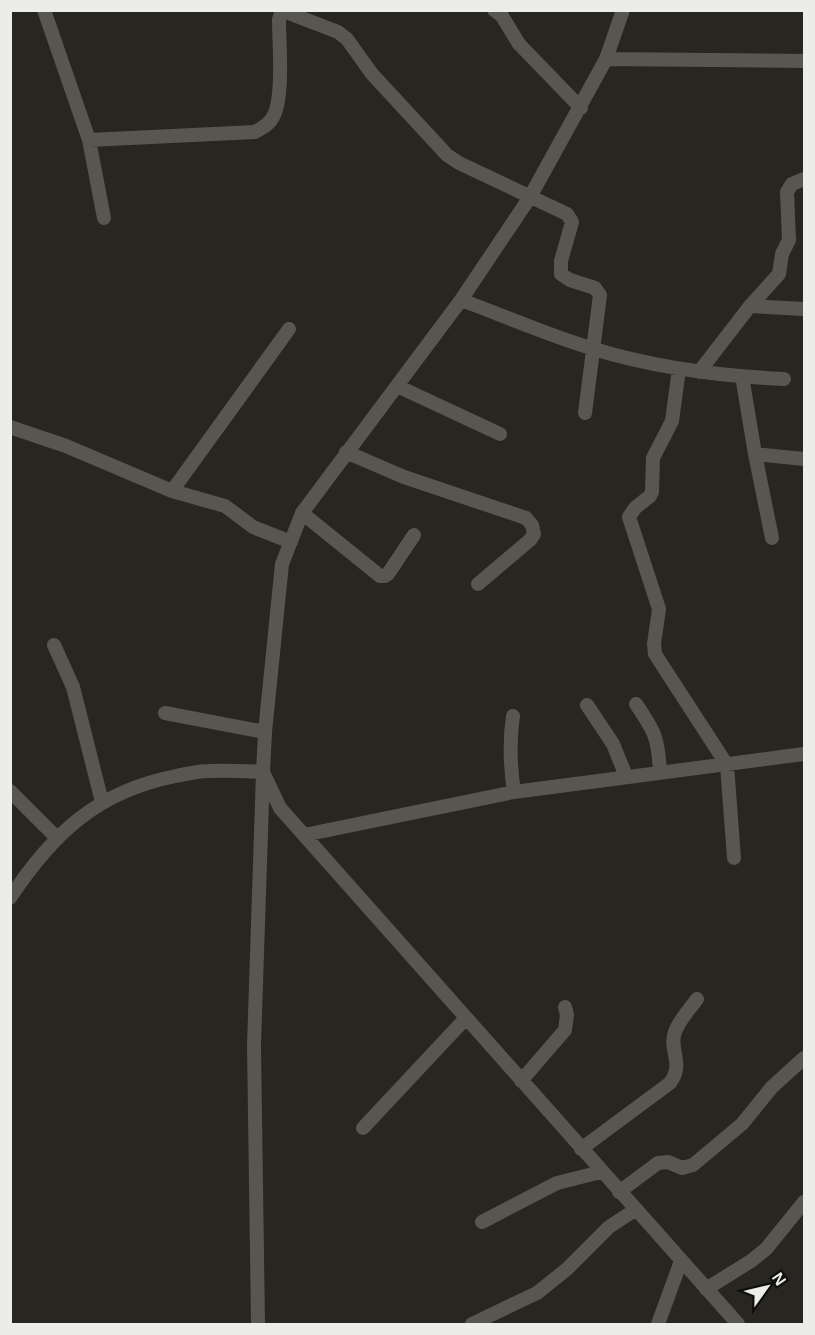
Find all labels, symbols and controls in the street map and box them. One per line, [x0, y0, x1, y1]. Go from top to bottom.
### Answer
north arrow [737, 1257, 797, 1317]
text: N [769, 1269, 789, 1288]

